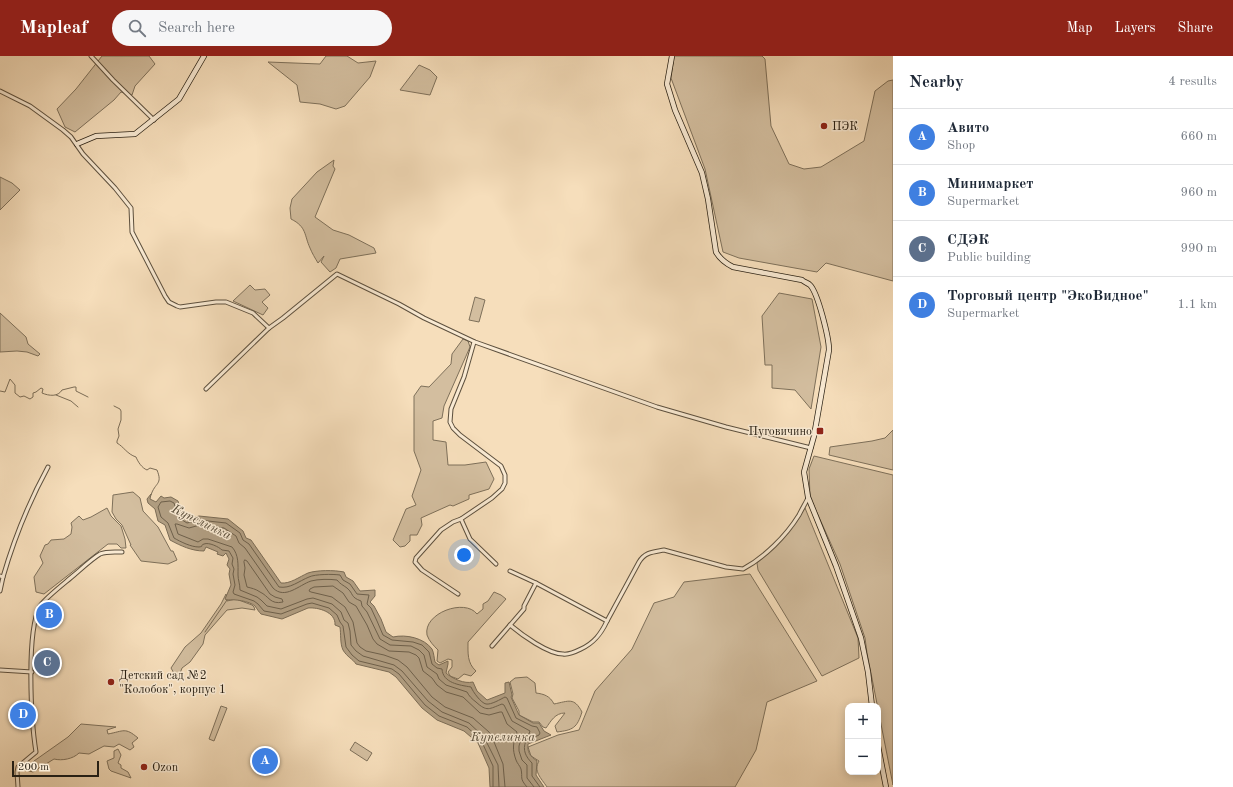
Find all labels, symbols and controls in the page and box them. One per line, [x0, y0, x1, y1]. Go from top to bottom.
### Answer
search box [112, 10, 392, 46]
icon: search [126, 17, 148, 39]
text: Mapleaf [20, 19, 88, 38]
text: Search here [158, 21, 235, 36]
text: Map [1067, 21, 1093, 35]
text: Layers [1115, 21, 1156, 35]
text: Share [1178, 21, 1213, 35]
text: Nearby [909, 74, 964, 91]
text: 4 results [1168, 75, 1217, 88]
marker: ПЭК [819, 121, 829, 131]
place label: ПЭК [832, 121, 858, 133]
text: Авито [947, 121, 989, 136]
text: A [917, 130, 927, 143]
text: 660 m [1180, 130, 1217, 143]
text: Shop [947, 139, 975, 152]
text: Минимаркет [947, 177, 1034, 192]
text: B [917, 186, 927, 199]
text: 960 m [1180, 186, 1217, 199]
text: Supermarket [947, 195, 1019, 208]
text: СДЭК [947, 233, 989, 248]
text: C [918, 242, 926, 255]
text: 990 m [1180, 242, 1217, 255]
text: Public building [947, 251, 1031, 264]
text: Торговый центр "ЭкоВидное" [947, 289, 1149, 304]
text: D [917, 298, 927, 311]
text: 1.1 km [1178, 298, 1217, 311]
text: Supermarket [947, 307, 1019, 320]
place label: Пуговичино [748, 426, 812, 438]
marker: Пуговичино [815, 426, 825, 436]
water label: Купелинка [169, 502, 233, 542]
your location [454, 545, 474, 565]
pin: B [36, 600, 62, 630]
pin: C [34, 648, 60, 678]
place label: Детский сад №2 "Колобок", корпус 1 [119, 670, 226, 696]
marker: Детский сад №2 "Колобок", корпус 1 [106, 677, 116, 687]
pin: D [10, 700, 36, 730]
map controls [845, 703, 881, 775]
button: + [845, 703, 881, 739]
water label: Купелинка [470, 731, 535, 744]
button: − [845, 739, 881, 775]
pin: A [252, 746, 278, 776]
scale bar [12, 759, 99, 778]
text: 200 m [18, 762, 49, 773]
marker: Ozon [139, 762, 149, 772]
place label: Ozon [152, 762, 179, 774]

